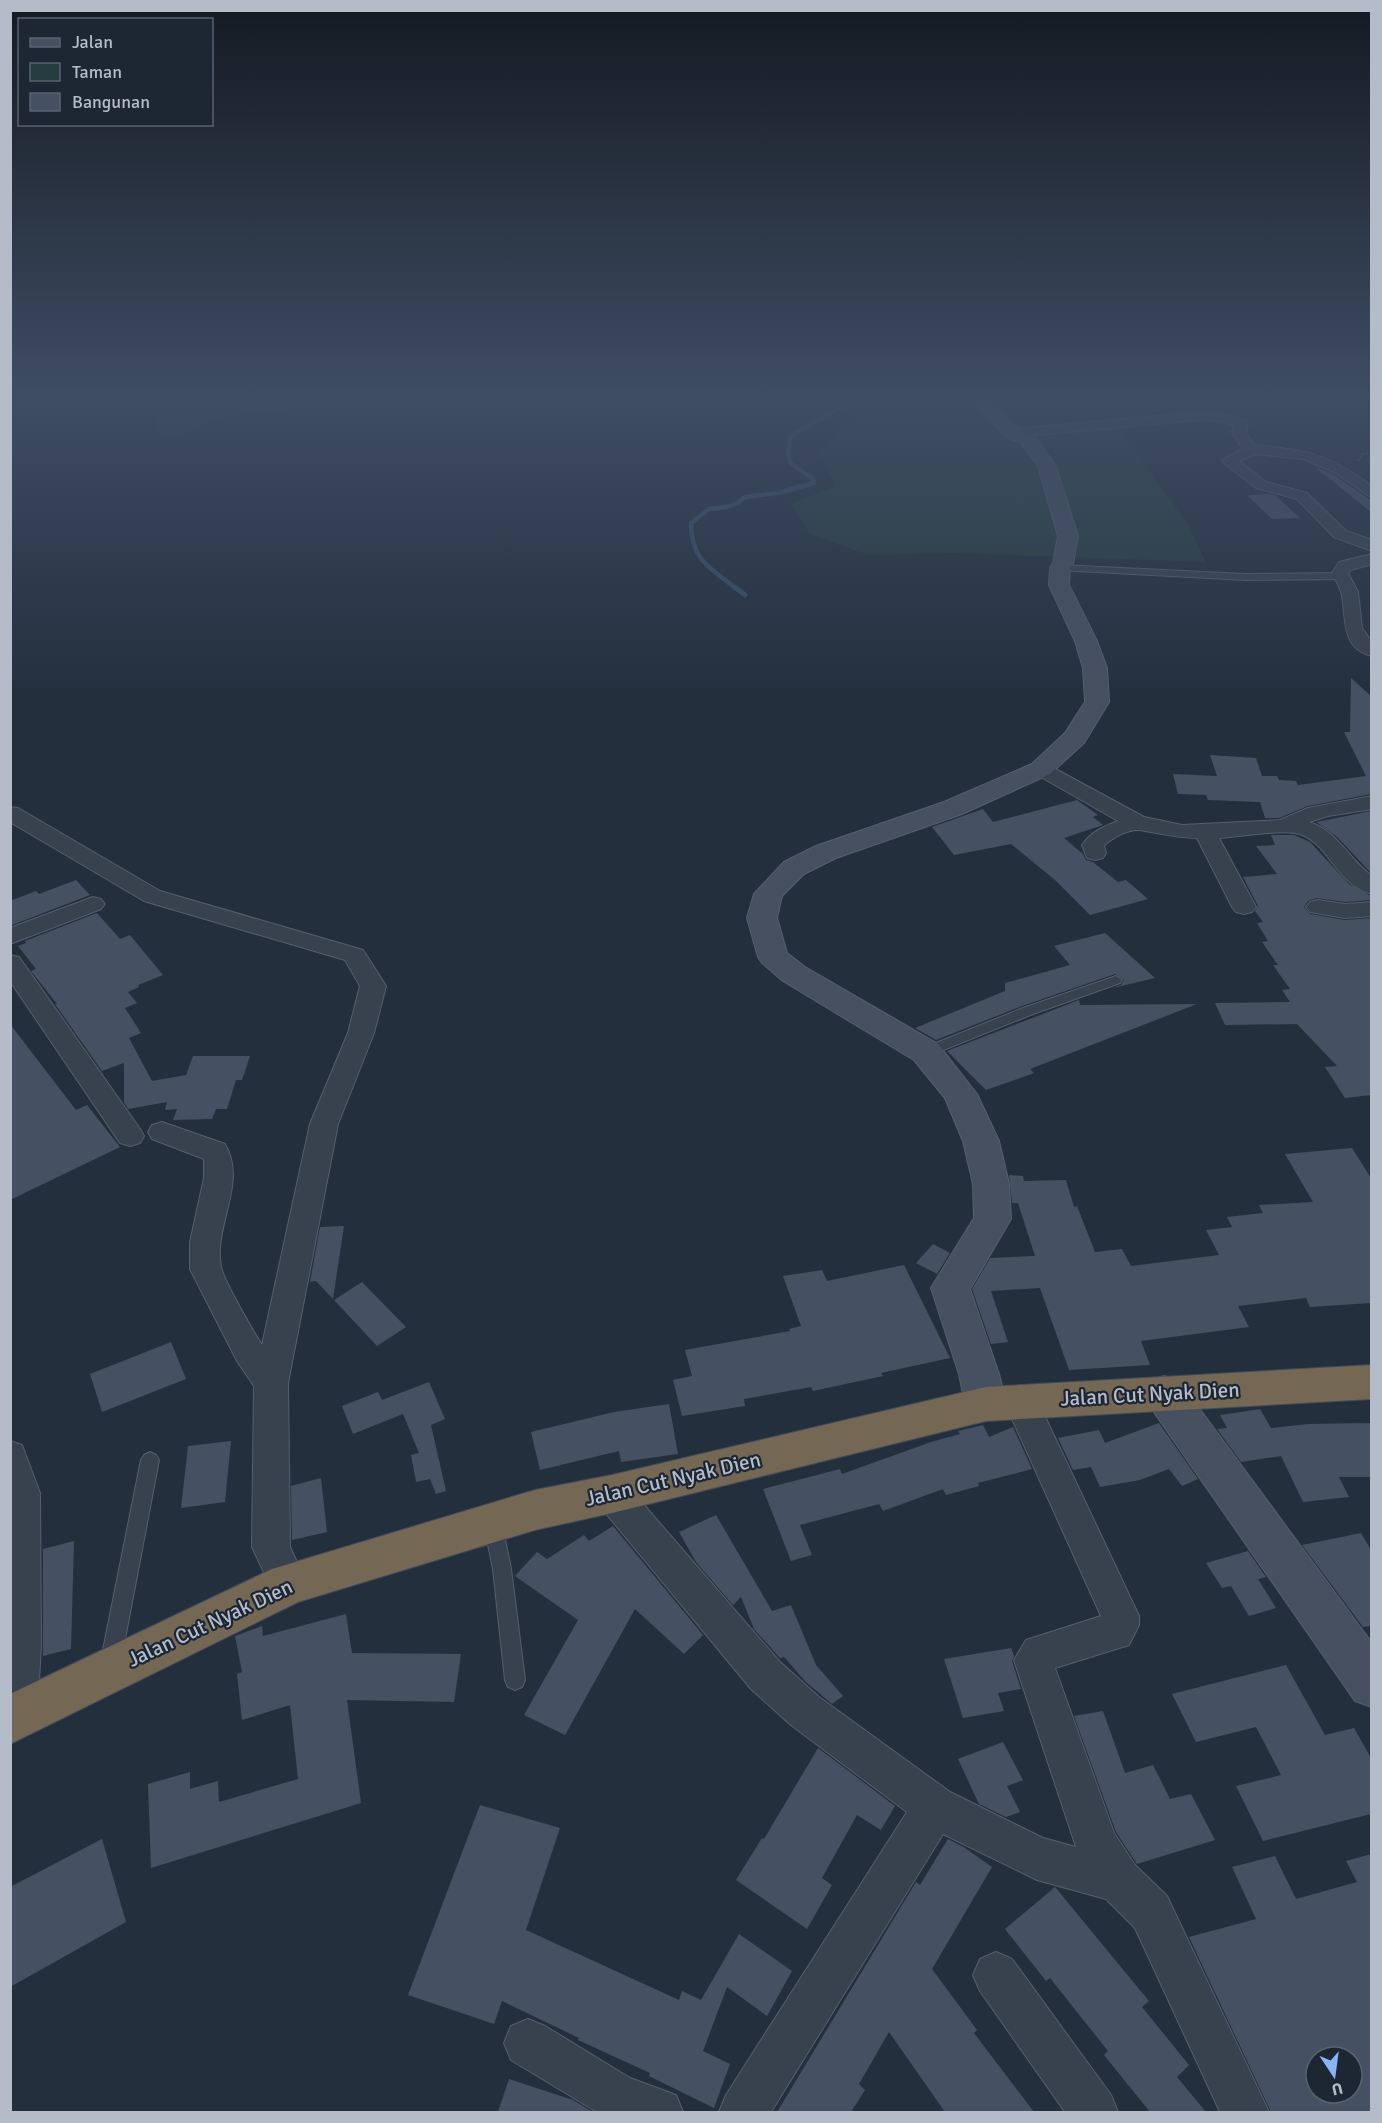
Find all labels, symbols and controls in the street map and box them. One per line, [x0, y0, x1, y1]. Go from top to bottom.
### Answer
legend [18, 18, 213, 126]
text: Jalan [72, 31, 113, 53]
text: Taman [72, 61, 122, 83]
text: Bangunan [72, 91, 150, 113]
street label: Jalan Cut Nyak Dien [1060, 1376, 1240, 1412]
street label: Jalan Cut Nyak Dien [583, 1446, 763, 1512]
street label: Jalan Cut Nyak Dien [123, 1573, 297, 1673]
north arrow [1304, 2045, 1364, 2105]
text: U [1330, 2078, 1345, 2100]

